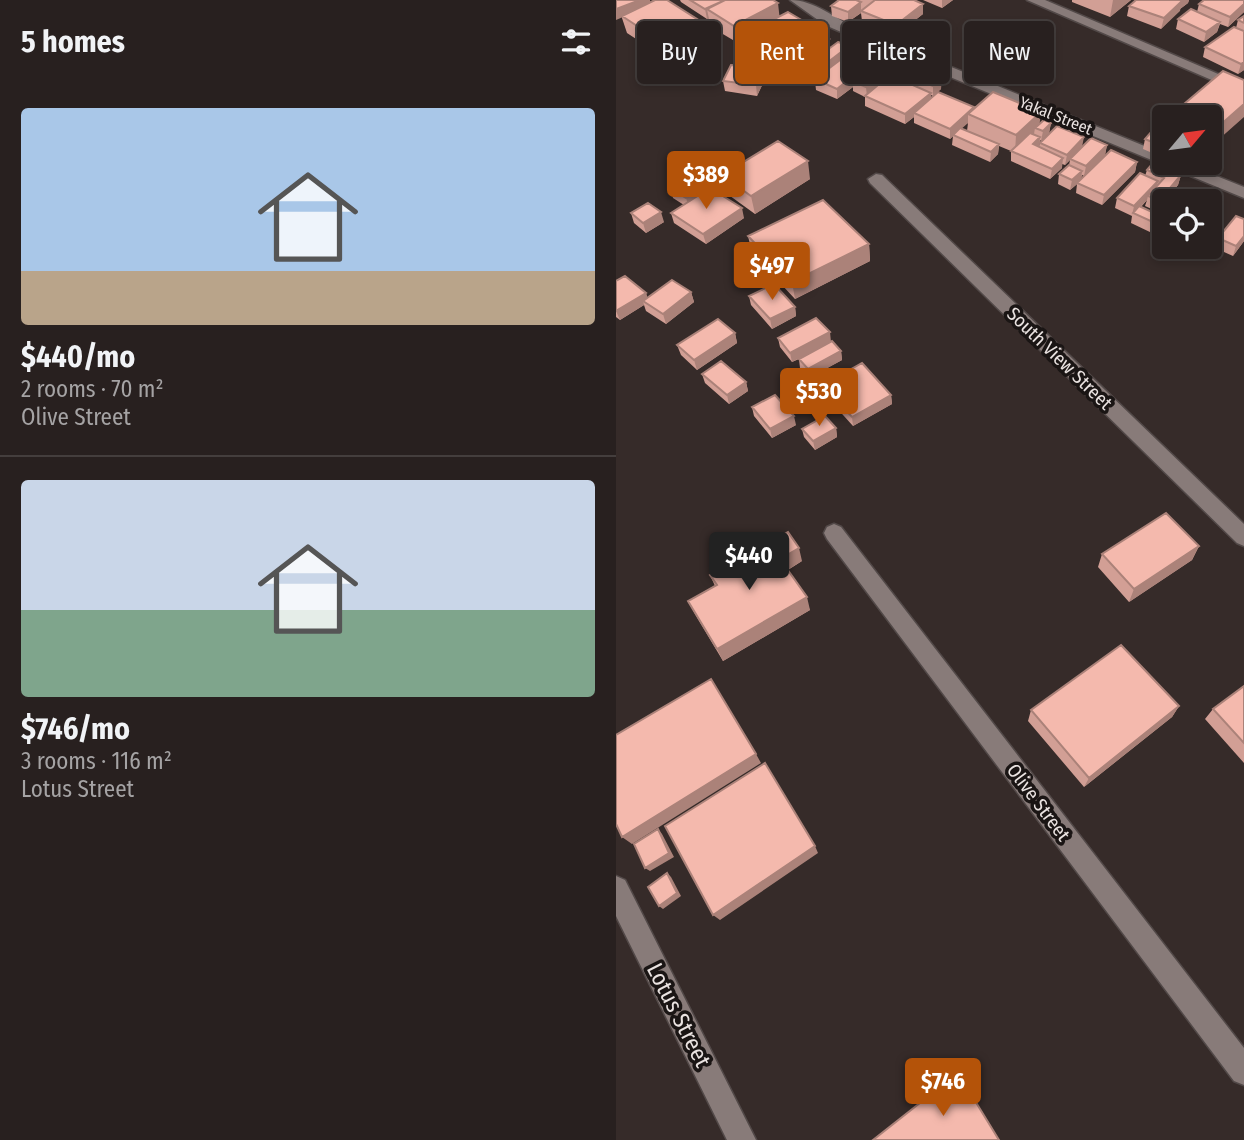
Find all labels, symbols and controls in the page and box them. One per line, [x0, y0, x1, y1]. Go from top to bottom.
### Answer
chip: Buy [637, 21, 721, 84]
chip: Rent [735, 21, 828, 84]
chip: Filters [842, 21, 950, 84]
chip: New [964, 21, 1054, 84]
icon: filters [557, 23, 595, 61]
text: 5 homes [21, 24, 125, 60]
street label: Yakal Street [1017, 92, 1096, 139]
north arrow [1152, 105, 1222, 175]
map controls [1152, 105, 1222, 259]
pin: $389 [665, 152, 747, 211]
icon: home [245, 154, 371, 280]
text: $389 [683, 160, 729, 188]
button: locate [1152, 189, 1222, 259]
pin: $497 [731, 243, 813, 302]
text: $497 [750, 251, 794, 279]
street label: South View Street [1002, 302, 1118, 415]
text: $440/mo [21, 339, 135, 375]
pin: $530 [778, 368, 860, 428]
text: 2 rooms · 70 m² [21, 375, 164, 403]
text: $530 [796, 377, 842, 405]
text: Olive Street [21, 403, 131, 431]
icon: home [245, 526, 371, 652]
pin: $440 [708, 532, 790, 592]
text: $440 [725, 541, 773, 569]
text: $746/mo [21, 711, 130, 747]
text: 3 rooms · 116 m² [21, 747, 172, 775]
street label: Olive Street [1002, 759, 1076, 846]
text: Lotus Street [21, 775, 134, 803]
street label: Lotus Street [641, 958, 717, 1072]
pin: $746 [902, 1058, 984, 1118]
text: $746 [921, 1067, 965, 1095]

